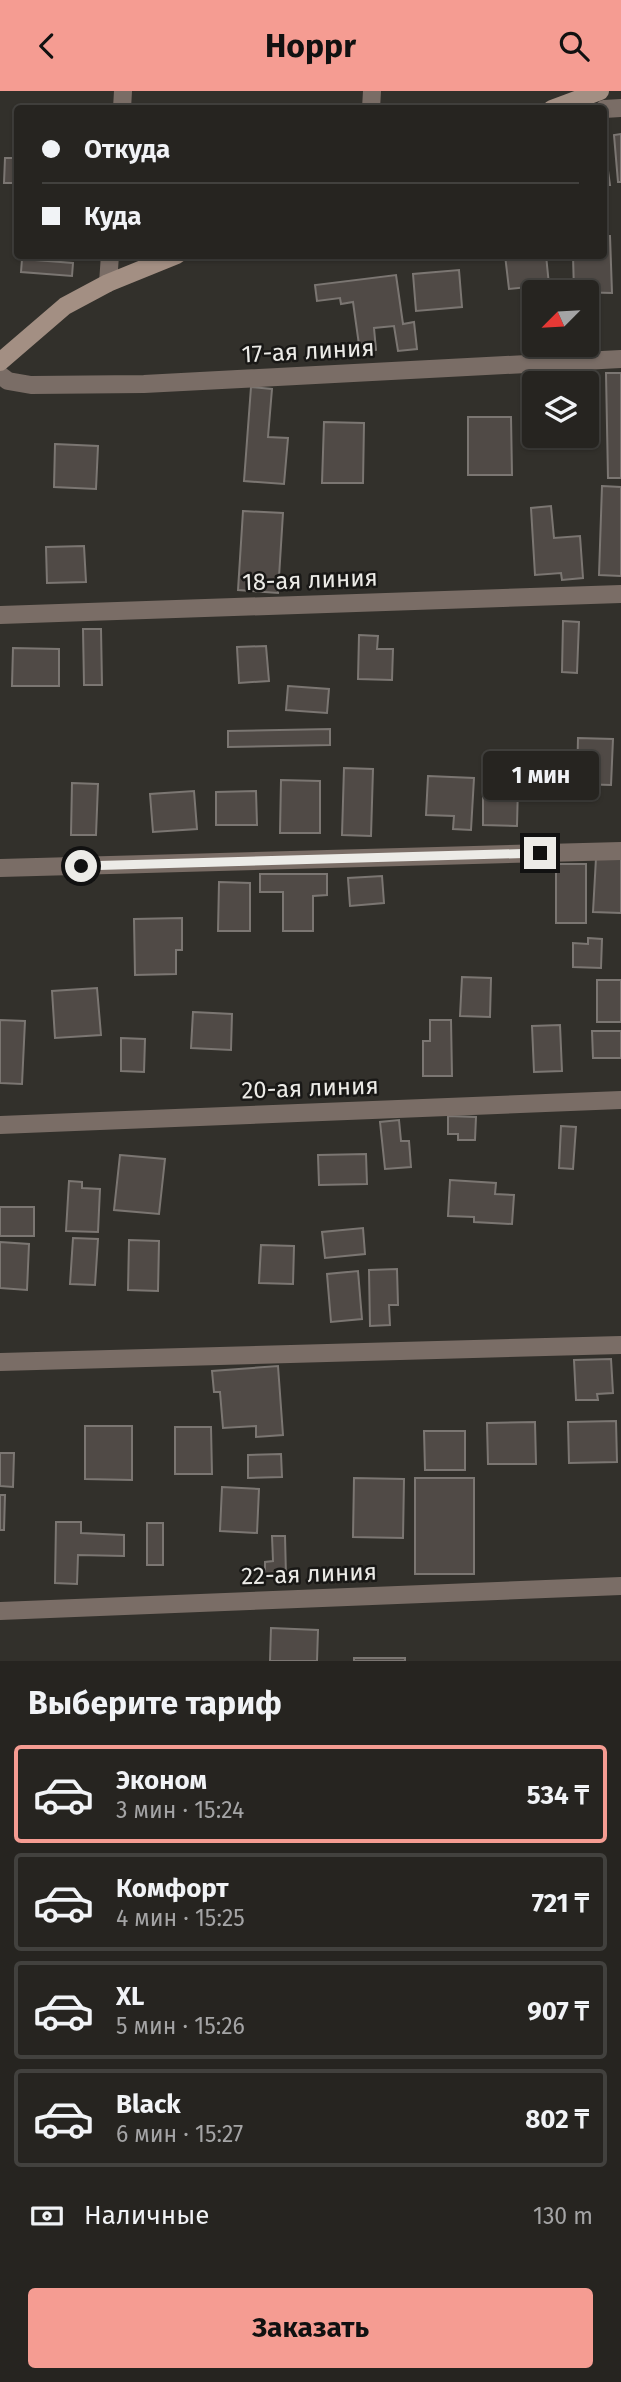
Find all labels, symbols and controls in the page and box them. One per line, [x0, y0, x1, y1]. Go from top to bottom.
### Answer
icon: back [28, 27, 66, 65]
text: Hoppr [265, 27, 356, 65]
icon: search [555, 27, 593, 65]
text: Откуда [84, 134, 170, 165]
text: Куда [84, 201, 142, 232]
north arrow [522, 280, 598, 357]
map controls [522, 280, 599, 448]
street label: 17-ая линия [241, 334, 375, 368]
button: layers [522, 371, 599, 448]
street label: 18-ая линия [242, 564, 378, 596]
callout: 1 мин [482, 751, 598, 801]
text: 1 мин [512, 761, 570, 789]
route end [524, 837, 556, 869]
route start [65, 850, 97, 882]
street label: 20-ая линия [241, 1072, 379, 1104]
street label: 22-ая линия [241, 1558, 377, 1590]
text: Выберите тариф [28, 1684, 282, 1722]
icon: car [32, 1763, 95, 1826]
text: Эконом [116, 1765, 207, 1796]
text: 534 ₸ [527, 1780, 589, 1811]
text: 3 мин · 15:24 [116, 1796, 244, 1824]
icon: car [32, 1871, 95, 1934]
text: Комфорт [116, 1873, 229, 1904]
text: 721 ₸ [532, 1888, 589, 1919]
text: 4 мин · 15:25 [116, 1904, 245, 1932]
icon: car [32, 1979, 95, 2042]
text: XL [116, 1981, 144, 2012]
text: 907 ₸ [527, 1996, 589, 2027]
text: 5 мин · 15:26 [116, 2012, 245, 2040]
icon: car [32, 2087, 95, 2150]
text: Black [116, 2089, 181, 2120]
text: 802 ₸ [525, 2104, 589, 2135]
text: 6 мин · 15:27 [116, 2120, 243, 2148]
icon: cash [28, 2197, 66, 2235]
text: Наличные [84, 2200, 209, 2231]
text: 130 m [533, 2202, 593, 2230]
button: Заказать [28, 2288, 593, 2368]

